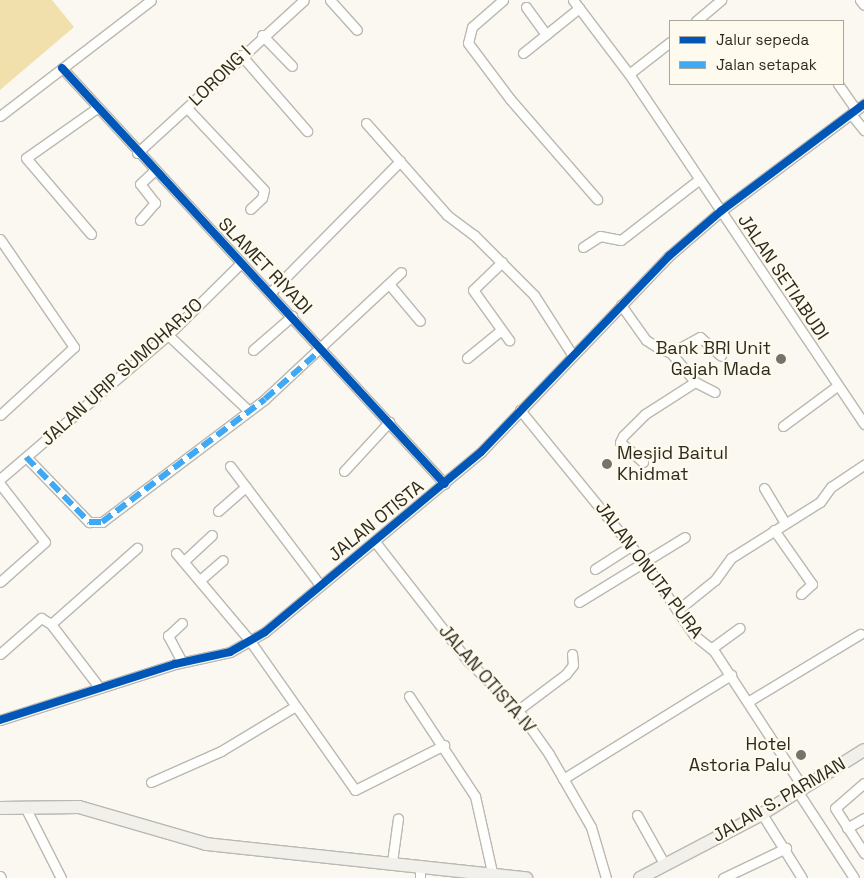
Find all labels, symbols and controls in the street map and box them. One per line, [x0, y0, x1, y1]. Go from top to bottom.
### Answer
legend [669, 20, 844, 85]
text: Jalur sepeda [716, 30, 809, 49]
street label: LORONG I [185, 41, 255, 111]
text: Jalan setapak [716, 55, 817, 74]
street label: JALAN SETIABUDI [733, 210, 833, 344]
street label: SLAMET RIYADI [213, 213, 317, 319]
street label: JALAN URIP SUMOHARJO [37, 294, 207, 450]
place label: Bank BRI Unit Gajah Mada [655, 338, 771, 380]
marker: Bank BRI Unit Gajah Mada [775, 353, 787, 365]
place label: Mesjid Baitul Khidmat [617, 443, 728, 486]
marker: Mesjid Baitul Khidmat [601, 458, 613, 470]
street label: JALAN OTISTA [324, 476, 428, 566]
street label: JALAN ONUTA PURA [590, 497, 708, 643]
street label: JALAN OTISTA IV [434, 620, 540, 738]
place label: Hotel Astoria Palu [689, 734, 791, 776]
marker: Hotel Astoria Palu [795, 749, 807, 761]
street label: JALAN S. PARMAN [708, 753, 850, 847]

